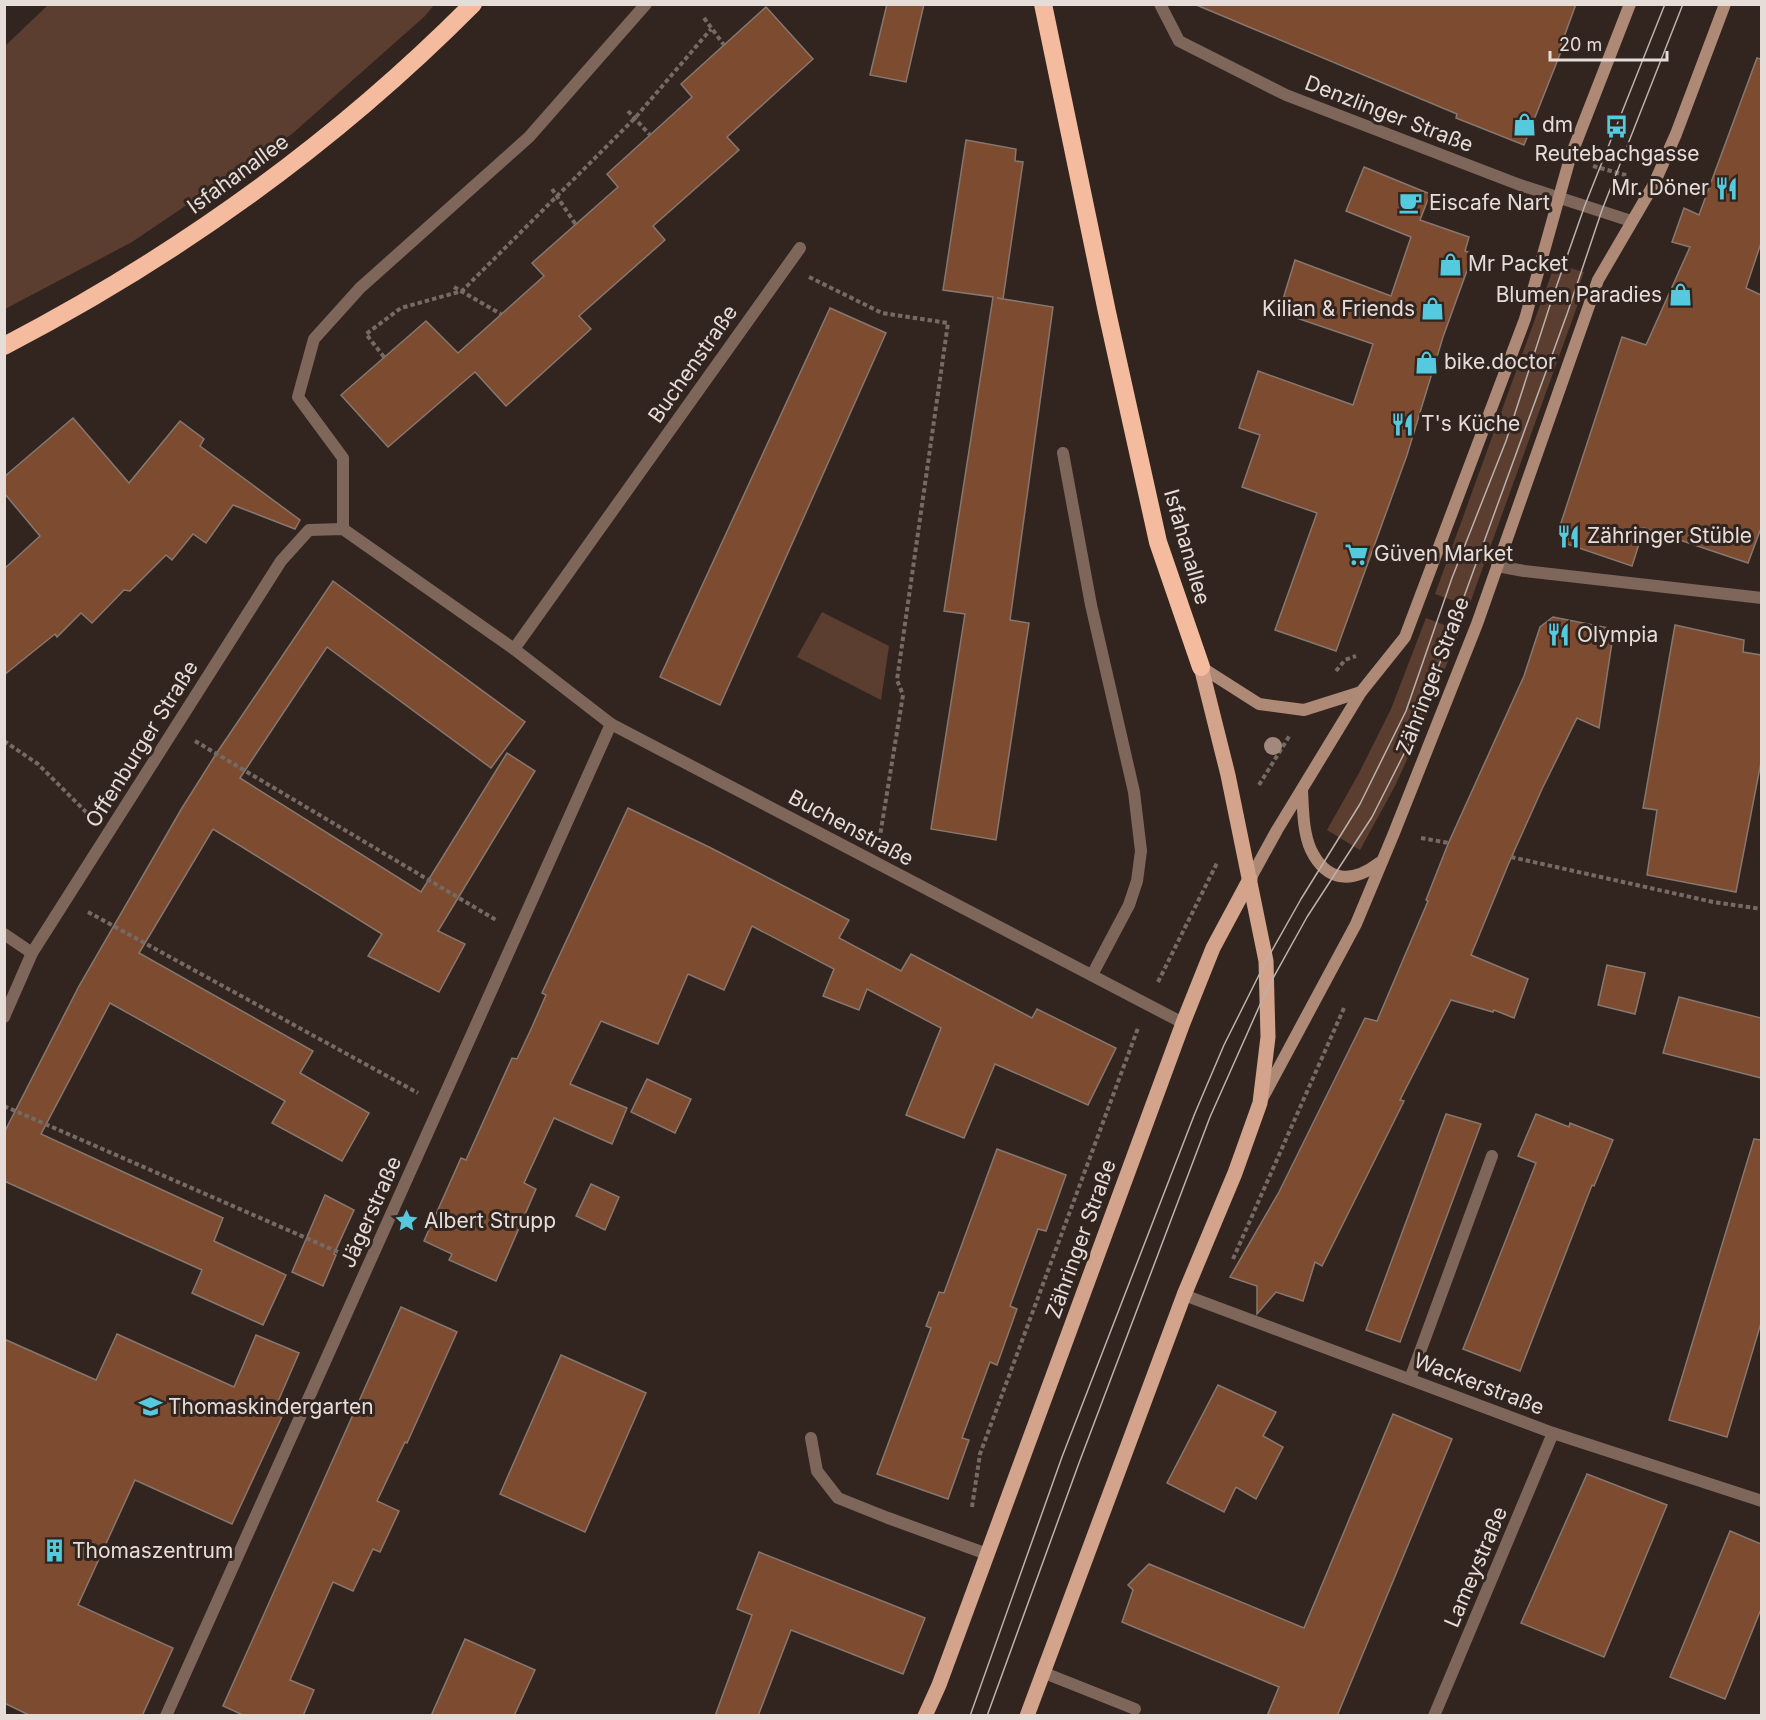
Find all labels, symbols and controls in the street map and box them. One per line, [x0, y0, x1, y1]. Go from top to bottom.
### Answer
scale bar [1550, 24, 1667, 62]
text: 20 m [1559, 34, 1602, 55]
street label: Denzlinger Straße [1302, 70, 1477, 157]
shop icon: dm [1511, 112, 1537, 138]
place label: dm [1542, 112, 1573, 137]
bus stop icon: Reutebachgasse [1604, 113, 1630, 139]
street label: Isfahanallee [182, 129, 293, 219]
place label: Reutebachgasse [1534, 141, 1700, 166]
place label: Mr. Döner [1611, 175, 1709, 200]
restaurant icon: Mr. Döner [1714, 175, 1740, 201]
cafe icon: Eiscafe Nart [1398, 190, 1424, 216]
place label: Eiscafe Nart [1429, 190, 1550, 215]
shop icon: Mr Packet [1437, 251, 1463, 277]
place label: Mr Packet [1468, 251, 1568, 276]
place label: Blumen Paradies [1496, 282, 1662, 307]
shop icon: Blumen Paradies [1667, 282, 1693, 308]
place label: Kilian & Friends [1262, 296, 1415, 321]
shop icon: Kilian & Friends [1420, 296, 1446, 322]
street label: Buchenstraße [643, 300, 742, 427]
shop icon: bike.doctor [1413, 349, 1439, 375]
place label: bike.doctor [1444, 349, 1556, 374]
restaurant icon: T's Küche [1390, 411, 1416, 437]
place label: T's Küche [1421, 411, 1520, 436]
street label: Isfahanallee [1159, 486, 1216, 608]
restaurant icon: Zähringer Stüble [1556, 523, 1582, 549]
place label: Zähringer Stüble [1587, 523, 1752, 548]
supermarket icon: Güven Market [1343, 541, 1369, 567]
place label: Güven Market [1374, 541, 1513, 566]
street label: Zähringer Straße [1391, 593, 1474, 758]
restaurant icon: Olympia [1546, 622, 1572, 648]
place label: Olympia [1577, 622, 1658, 647]
street label: Offenburger Straße [80, 656, 203, 832]
street label: Buchenstraße [784, 784, 918, 871]
street label: Jägerstraße [335, 1152, 406, 1272]
street label: Zähringer Straße [1040, 1156, 1121, 1322]
place icon: Albert Strupp [393, 1208, 419, 1234]
place label: Albert Strupp [424, 1208, 556, 1233]
street label: Wackerstraße [1411, 1347, 1548, 1420]
school or university icon: Thomaskindergarten [137, 1394, 163, 1420]
place label: Thomaskindergarten [168, 1394, 374, 1419]
street label: Lameystraße [1439, 1503, 1512, 1631]
building icon: Thomaszentrum [41, 1538, 67, 1564]
place label: Thomaszentrum [72, 1538, 233, 1563]

